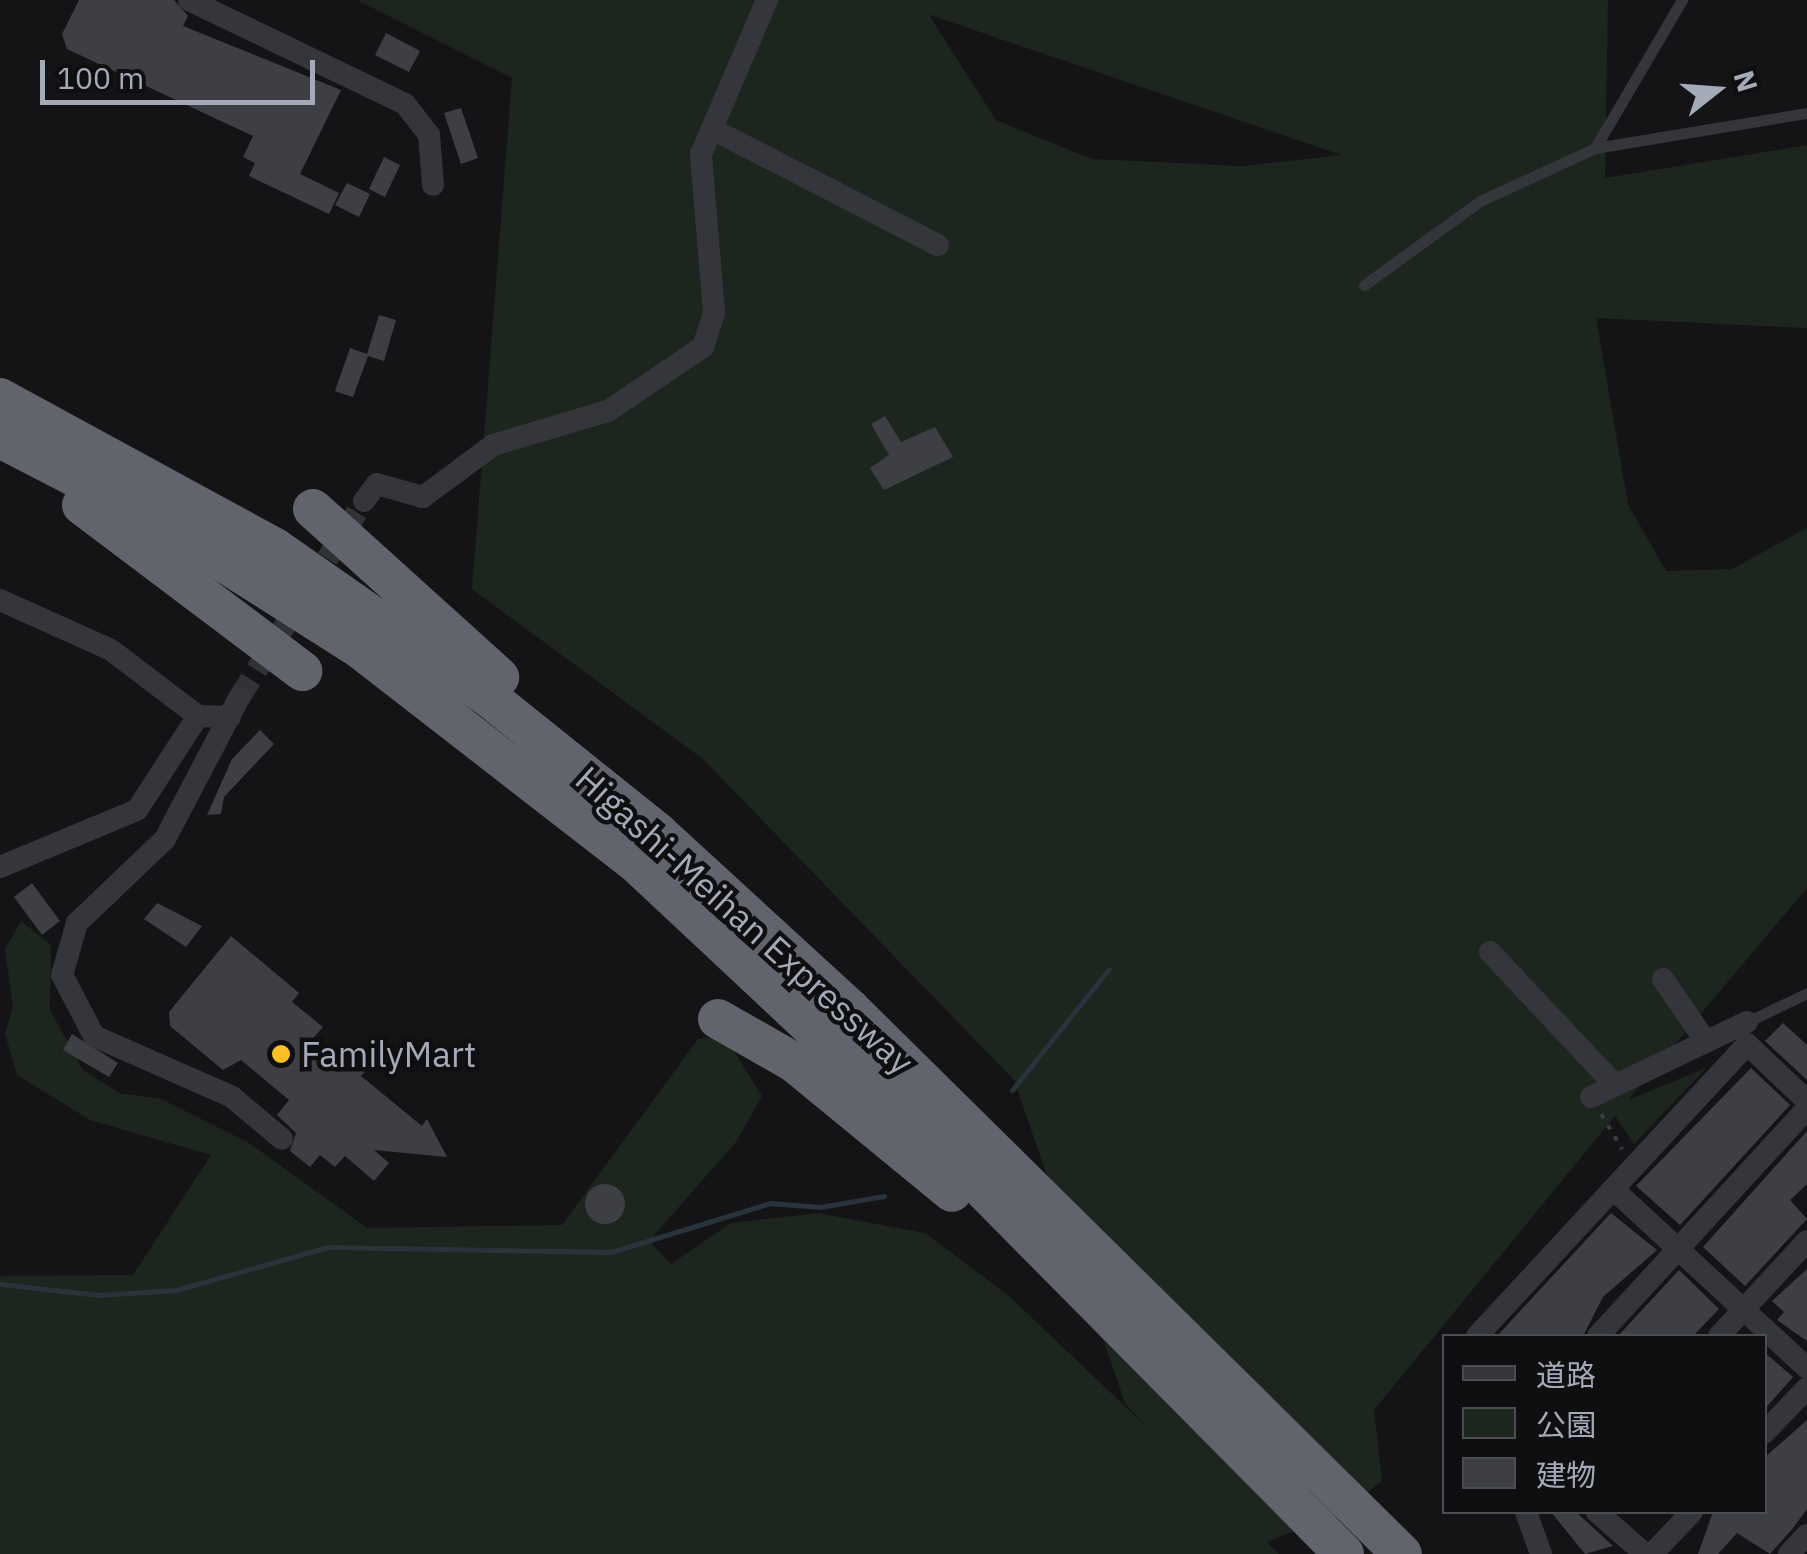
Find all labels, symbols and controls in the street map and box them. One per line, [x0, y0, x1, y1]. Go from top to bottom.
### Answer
scale bar [45, 40, 320, 102]
north arrow [1667, 40, 1767, 140]
text: 100 m [57, 58, 144, 97]
text: N [1726, 66, 1767, 96]
street label: Higashi-Meihan Expressway [568, 757, 922, 1083]
place label: FamilyMart [301, 1033, 476, 1075]
marker: FamilyMart [270, 1043, 292, 1065]
legend [1442, 1334, 1767, 1514]
text: 道路 [1536, 1355, 1596, 1394]
text: 公園 [1536, 1405, 1596, 1444]
text: 建物 [1536, 1455, 1596, 1494]

